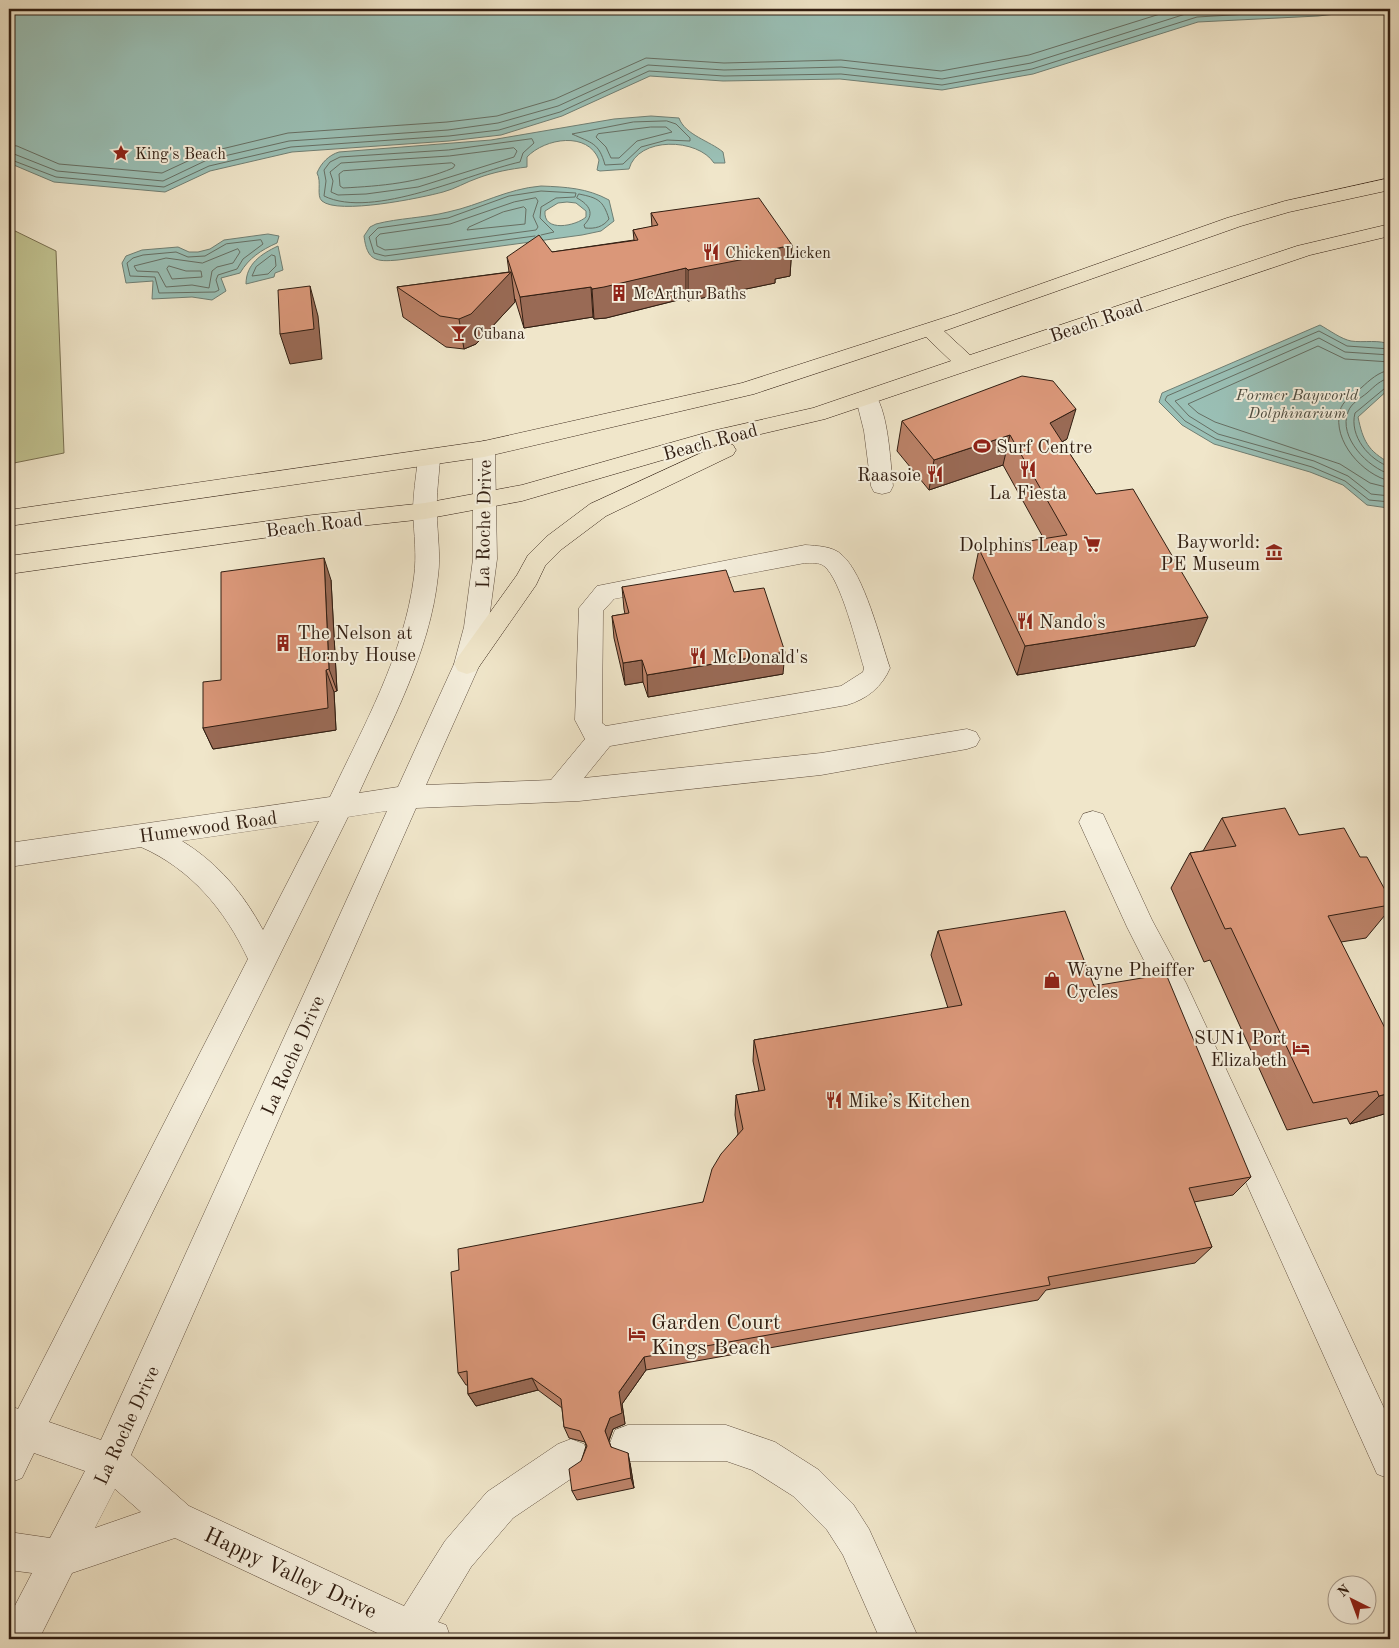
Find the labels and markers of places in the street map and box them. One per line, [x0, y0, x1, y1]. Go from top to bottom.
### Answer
place icon: King's Beach [111, 143, 131, 163]
place label: King's Beach [135, 147, 226, 163]
restaurant icon: Chicken Licken [701, 242, 721, 262]
place label: Chicken Licken [725, 246, 831, 262]
building icon: McArthur Baths [609, 283, 629, 303]
place label: McArthur Baths [633, 287, 746, 303]
bar icon: Cubana [449, 323, 469, 343]
place label: Cubana [473, 327, 525, 343]
sports icon: Surf Centre [972, 436, 992, 456]
place label: Surf Centre [996, 439, 1092, 458]
restaurant icon: La Fiesta [1018, 459, 1038, 479]
restaurant icon: Raasoie [925, 464, 945, 484]
place label: Raasoie [857, 467, 921, 486]
place label: La Fiesta [989, 485, 1068, 504]
supermarket icon: Dolphins Leap [1082, 534, 1102, 554]
place label: Bayworld: PE Museum [1160, 534, 1260, 575]
place label: Dolphins Leap [959, 537, 1078, 556]
museum icon: Bayworld: PE Museum [1264, 542, 1284, 562]
restaurant icon: Nando's [1015, 611, 1035, 631]
place label: Nando's [1039, 614, 1105, 633]
place label: The Nelson at Hornby House [297, 625, 416, 666]
building icon: The Nelson at Hornby House [273, 633, 293, 653]
restaurant icon: McDonald's [688, 646, 708, 666]
place label: McDonald's [712, 649, 808, 668]
place label: Wayne Pheiffer Cycles [1066, 962, 1195, 1003]
shop icon: Wayne Pheiffer Cycles [1042, 970, 1062, 990]
place label: SUN1 Port Elizabeth [1194, 1030, 1287, 1071]
hotel icon: SUN1 Port Elizabeth [1291, 1038, 1311, 1058]
restaurant icon: Mike’s Kitchen [824, 1090, 844, 1110]
place label: Mike’s Kitchen [848, 1093, 970, 1112]
place label: Garden Court Kings Beach [651, 1312, 781, 1359]
hotel icon: Garden Court Kings Beach [627, 1324, 647, 1344]

